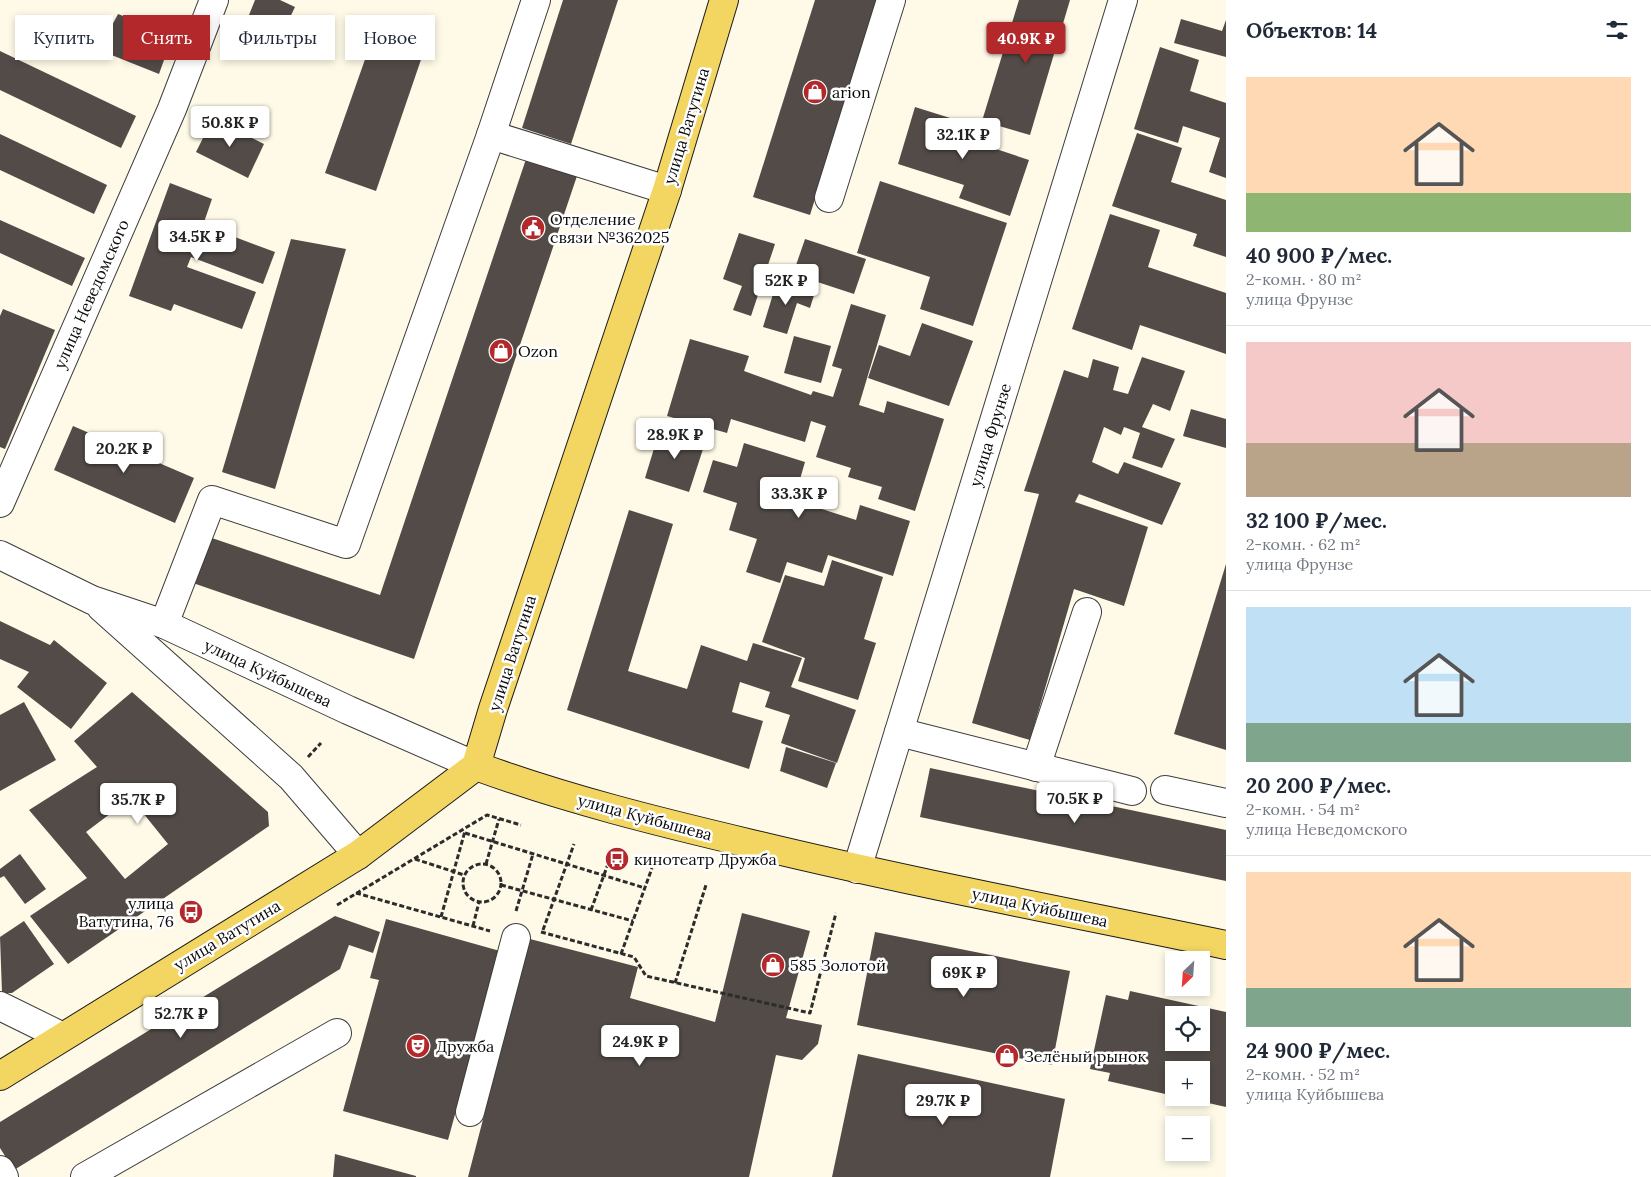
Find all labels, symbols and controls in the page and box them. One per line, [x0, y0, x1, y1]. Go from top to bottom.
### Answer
chip: Купить [15, 15, 113, 60]
chip: Снять [123, 15, 210, 60]
chip: Фильтры [220, 15, 335, 60]
chip: Новое [345, 15, 435, 60]
icon: filters [1603, 16, 1631, 44]
text: Объектов: 14 [1246, 17, 1377, 44]
pin: 40.9K ₽ [980, 22, 1072, 64]
text: 40.9K ₽ [997, 28, 1055, 48]
street label: улица Ватутина [659, 65, 713, 187]
shop icon: arion [802, 79, 828, 105]
place label: arion [832, 82, 871, 102]
pin: 50.8K ₽ [184, 106, 276, 148]
icon: home [1394, 109, 1484, 199]
text: 50.8K ₽ [202, 112, 258, 132]
pin: 32.1K ₽ [917, 118, 1009, 160]
text: 32.1K ₽ [936, 124, 990, 144]
place label: Отделение связи №362025 [550, 209, 670, 247]
public building icon: Отделение связи №362025 [520, 215, 546, 241]
street label: улица Неведомского [49, 216, 133, 372]
pin: 34.5K ₽ [151, 220, 243, 262]
text: 34.5K ₽ [169, 226, 225, 246]
text: 40 900 ₽/мес. [1246, 242, 1392, 269]
pin: 52K ₽ [751, 264, 821, 306]
text: 2-комн. · 80 m² [1246, 269, 1362, 289]
text: 52K ₽ [765, 270, 807, 290]
text: улица Фрунзе [1246, 289, 1353, 309]
shop icon: Ozon [488, 338, 514, 364]
place label: Ozon [518, 341, 558, 361]
icon: home [1394, 375, 1484, 465]
street label: улица Фрунзе [965, 381, 1015, 489]
pin: 28.9K ₽ [629, 418, 721, 460]
text: 28.9K ₽ [647, 424, 703, 444]
pin: 20.2K ₽ [78, 432, 170, 474]
text: 20.2K ₽ [96, 438, 152, 458]
pin: 33.3K ₽ [753, 476, 845, 519]
text: 33.3K ₽ [771, 483, 827, 503]
text: 32 100 ₽/мес. [1246, 507, 1387, 534]
text: 2-комн. · 62 m² [1246, 534, 1361, 554]
text: улица Фрунзе [1246, 554, 1353, 574]
street label: улица Ватутина [484, 592, 540, 714]
street label: улица Куйбышева [201, 635, 335, 711]
icon: home [1394, 640, 1484, 730]
text: 20 200 ₽/мес. [1246, 772, 1391, 799]
pin: 35.7K ₽ [92, 782, 184, 825]
pin: 70.5K ₽ [1029, 782, 1121, 824]
text: 70.5K ₽ [1047, 788, 1103, 808]
text: 35.7K ₽ [111, 789, 165, 809]
street label: улица Куйбышева [576, 789, 714, 845]
text: 2-комн. · 54 m² [1246, 799, 1360, 819]
text: улица Неведомского [1246, 819, 1407, 839]
bus stop icon: кинотеатр Дружба [604, 846, 630, 872]
place label: кинотеатр Дружба [634, 849, 777, 869]
street label: улица Куйбышева [970, 883, 1110, 931]
place label: улица Ватутина, 76 [78, 893, 174, 931]
street label: улица Ватутина [170, 895, 284, 975]
bus stop icon: улица Ватутина, 76 [178, 899, 204, 925]
icon: home [1394, 905, 1484, 995]
north arrow [1165, 951, 1210, 996]
map controls [1165, 951, 1210, 1161]
shop icon: 585 Золотой [760, 952, 786, 978]
place label: 585 Золотой [790, 955, 886, 975]
pin: 69K ₽ [929, 956, 999, 998]
text: 69K ₽ [942, 962, 986, 982]
pin: 52.7K ₽ [135, 996, 227, 1039]
text: 52.7K ₽ [154, 1003, 208, 1023]
button: locate [1165, 1006, 1210, 1051]
pin: 24.9K ₽ [594, 1024, 686, 1067]
text: 24.9K ₽ [612, 1031, 668, 1051]
theatre icon: Дружба [405, 1033, 431, 1059]
place label: Дружба [436, 1036, 494, 1056]
text: 24 900 ₽/мес. [1246, 1037, 1390, 1064]
shop icon: Зелёный рынок [994, 1043, 1020, 1069]
place label: Зелёный рынок [1024, 1046, 1146, 1066]
button: + [1165, 1061, 1210, 1106]
text: 2-комн. · 52 m² [1246, 1064, 1360, 1084]
pin: 29.7K ₽ [897, 1084, 989, 1126]
text: улица Куйбышева [1246, 1084, 1384, 1104]
text: 29.7K ₽ [916, 1090, 970, 1110]
button: − [1165, 1116, 1210, 1161]

